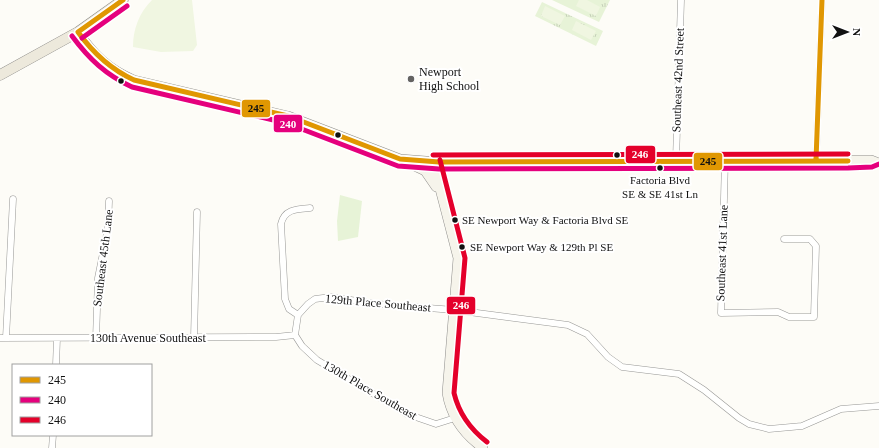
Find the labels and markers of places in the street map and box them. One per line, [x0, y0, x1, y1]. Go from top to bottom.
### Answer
place label: Newport High School [419, 65, 480, 93]
marker: Newport High School [406, 74, 416, 84]
unlabelled marker [116, 76, 126, 86]
unlabelled marker [333, 130, 343, 140]
unlabelled marker [612, 150, 622, 160]
marker: Factoria Blvd SE & SE 41st Ln [655, 163, 665, 173]
place label: Factoria Blvd SE & SE 41st Ln [622, 174, 698, 200]
place label: SE Newport Way & Factoria Blvd SE [462, 214, 629, 226]
marker: SE Newport Way & Factoria Blvd SE [450, 215, 460, 225]
place label: SE Newport Way & 129th Pl SE [470, 241, 613, 253]
marker: SE Newport Way & 129th Pl SE [457, 242, 467, 252]

